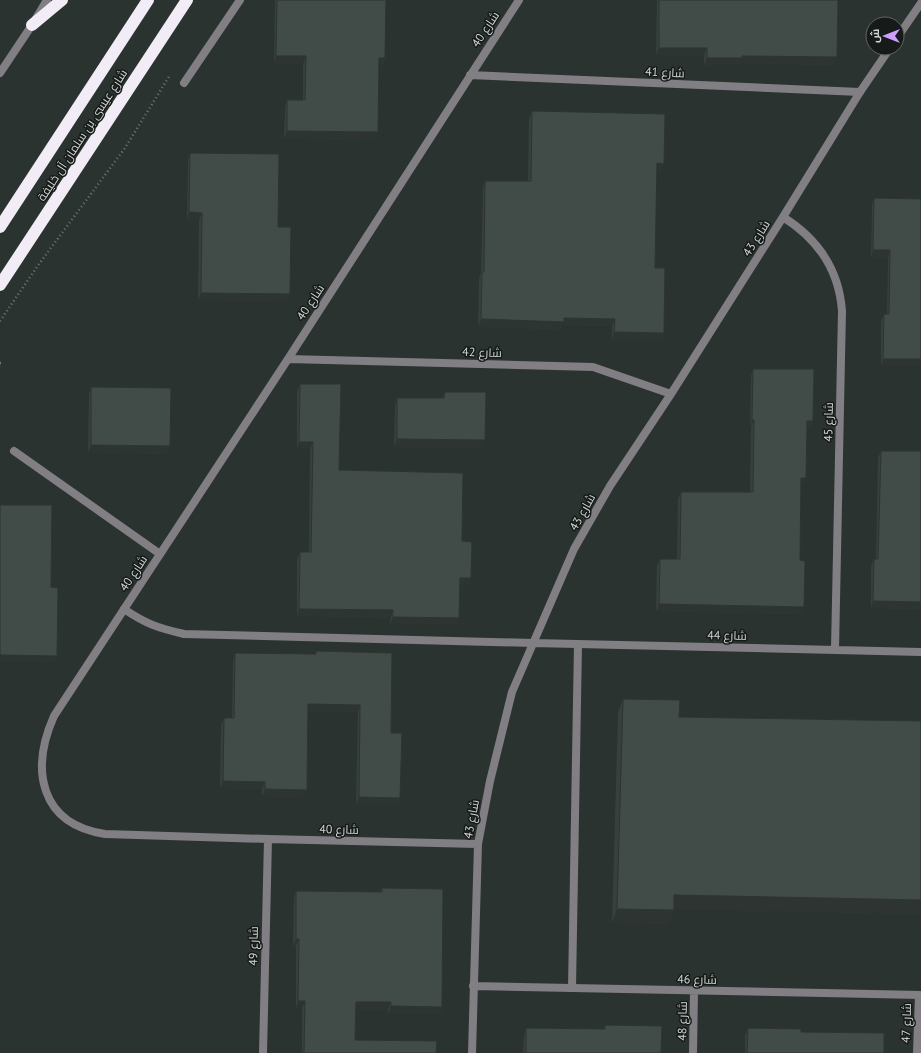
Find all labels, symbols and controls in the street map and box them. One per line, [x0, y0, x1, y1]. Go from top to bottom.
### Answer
street label: شارع 40 [468, 8, 503, 50]
north arrow [865, 16, 905, 56]
text: ش [868, 29, 882, 43]
street label: شارع 41 [645, 63, 685, 82]
street label: شارع عيسى بن سلمان آل خليفة [34, 66, 131, 204]
street label: شارع 43 [739, 217, 774, 259]
street label: شارع 40 [293, 281, 328, 323]
street label: شارع 42 [462, 344, 502, 361]
street label: شارع 45 [820, 402, 837, 442]
street label: شارع 43 [566, 491, 599, 533]
street label: شارع 40 [116, 552, 151, 594]
street label: شارع 44 [707, 627, 747, 644]
street label: شارع 43 [460, 798, 483, 840]
street label: شارع 40 [319, 821, 359, 838]
street label: شارع 49 [245, 926, 262, 966]
street label: شارع 46 [677, 971, 717, 988]
street label: شارع 48 [674, 1001, 691, 1041]
street label: شارع 47 [898, 1003, 915, 1043]

